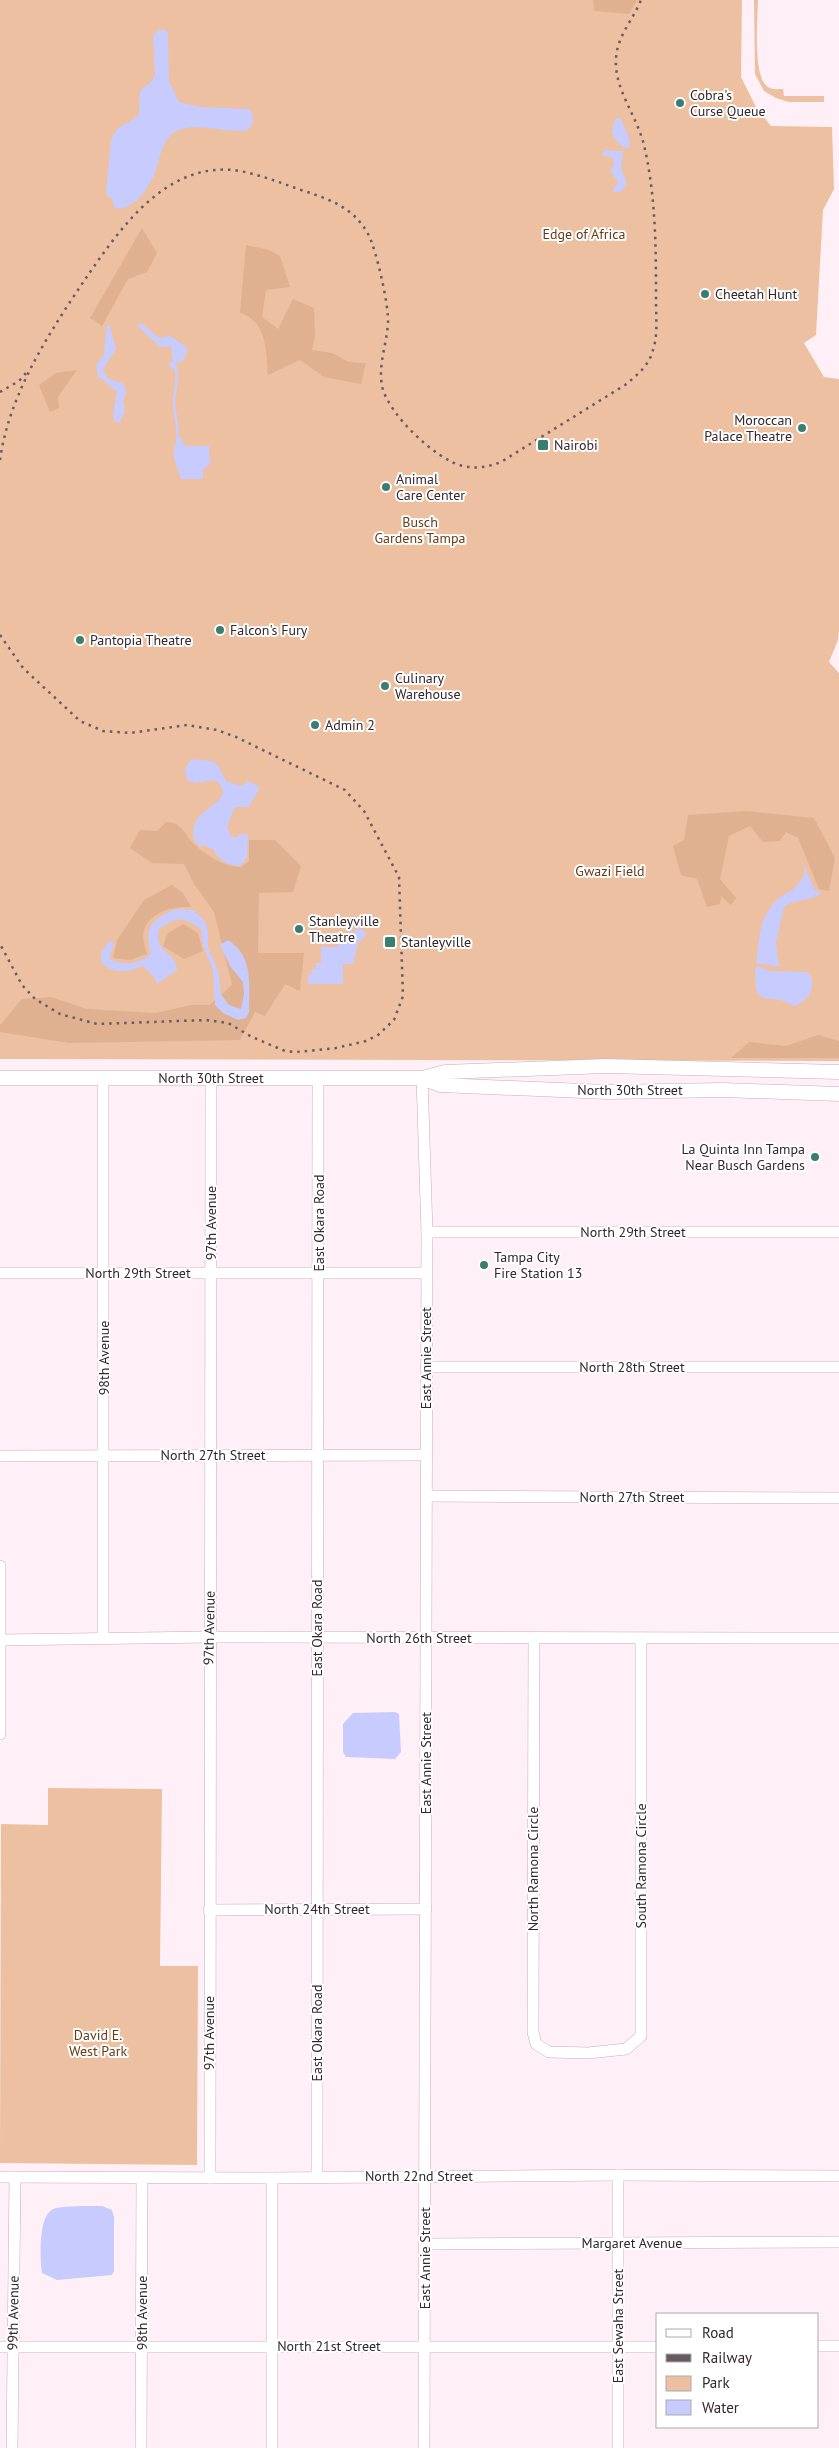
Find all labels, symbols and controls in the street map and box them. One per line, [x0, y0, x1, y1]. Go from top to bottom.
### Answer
place label: Cobra's Curse Queue [690, 86, 766, 120]
marker: Cobra's Curse Queue [674, 97, 686, 109]
park label: Edge of Africa [543, 225, 626, 243]
place label: Cheetah Hunt [715, 285, 797, 303]
marker: Cheetah Hunt [699, 288, 711, 300]
place label: Moroccan Palace Theatre [704, 411, 792, 445]
marker: Moroccan Palace Theatre [796, 422, 808, 434]
place label: Nairobi [554, 436, 598, 454]
marker: Nairobi [536, 438, 550, 452]
place label: Animal Care Center [396, 470, 465, 504]
marker: Animal Care Center [380, 481, 392, 493]
park label: Busch Gardens Tampa [375, 513, 466, 547]
place label: Falcon's Fury [230, 621, 308, 639]
marker: Falcon's Fury [214, 624, 226, 636]
place label: Pantopia Theatre [90, 631, 192, 649]
marker: Pantopia Theatre [74, 634, 86, 646]
place label: Culinary Warehouse [395, 669, 461, 703]
marker: Culinary Warehouse [379, 680, 391, 692]
place label: Admin 2 [325, 716, 375, 734]
marker: Admin 2 [309, 719, 321, 731]
park label: Gwazi Field [575, 862, 645, 880]
place label: Stanleyville Theatre [309, 912, 379, 946]
marker: Stanleyville Theatre [293, 923, 305, 935]
place label: Stanleyville [401, 933, 471, 951]
marker: Stanleyville [383, 935, 397, 949]
street label: North 30th Street [158, 1069, 264, 1087]
street label: North 30th Street [577, 1081, 683, 1099]
place label: La Quinta Inn Tampa Near Busch Gardens [682, 1140, 805, 1174]
marker: La Quinta Inn Tampa Near Busch Gardens [809, 1151, 821, 1163]
street label: East Okara Road [310, 1174, 328, 1272]
street label: 97th Avenue [202, 1186, 220, 1260]
street label: North 29th Street [580, 1223, 686, 1241]
place label: Tampa City Fire Station 13 [494, 1248, 582, 1282]
marker: Tampa City Fire Station 13 [478, 1259, 490, 1271]
street label: North 29th Street [85, 1264, 191, 1282]
street label: East Annie Street [417, 1307, 435, 1409]
street label: 98th Avenue [95, 1321, 113, 1395]
street label: North 28th Street [579, 1358, 685, 1376]
street label: North 27th Street [160, 1446, 266, 1464]
street label: North 27th Street [579, 1488, 685, 1506]
street label: East Okara Road [308, 1579, 326, 1677]
street label: 97th Avenue [199, 1591, 219, 1665]
street label: North 26th Street [366, 1629, 472, 1647]
street label: East Annie Street [417, 1712, 435, 1814]
street label: South Ramona Circle [632, 1804, 650, 1929]
street label: North Ramona Circle [524, 1807, 542, 1931]
street label: North 24th Street [264, 1900, 370, 1918]
street label: East Okara Road [308, 1984, 326, 2082]
street label: 97th Avenue [200, 1996, 218, 2070]
park label: David E. West Park [69, 2026, 127, 2060]
street label: North 22nd Street [365, 2167, 473, 2185]
street label: East Annie Street [416, 2207, 434, 2309]
street label: Margaret Avenue [582, 2234, 682, 2252]
street label: East Sewaha Street [609, 2268, 627, 2383]
street label: 99th Avenue [3, 2276, 23, 2350]
street label: 98th Avenue [133, 2276, 151, 2350]
legend [656, 2313, 819, 2428]
text: Road [702, 2323, 734, 2342]
street label: North 21st Street [277, 2337, 381, 2355]
text: Railway [702, 2348, 752, 2367]
text: Park [702, 2373, 730, 2392]
text: Water [702, 2398, 739, 2417]

